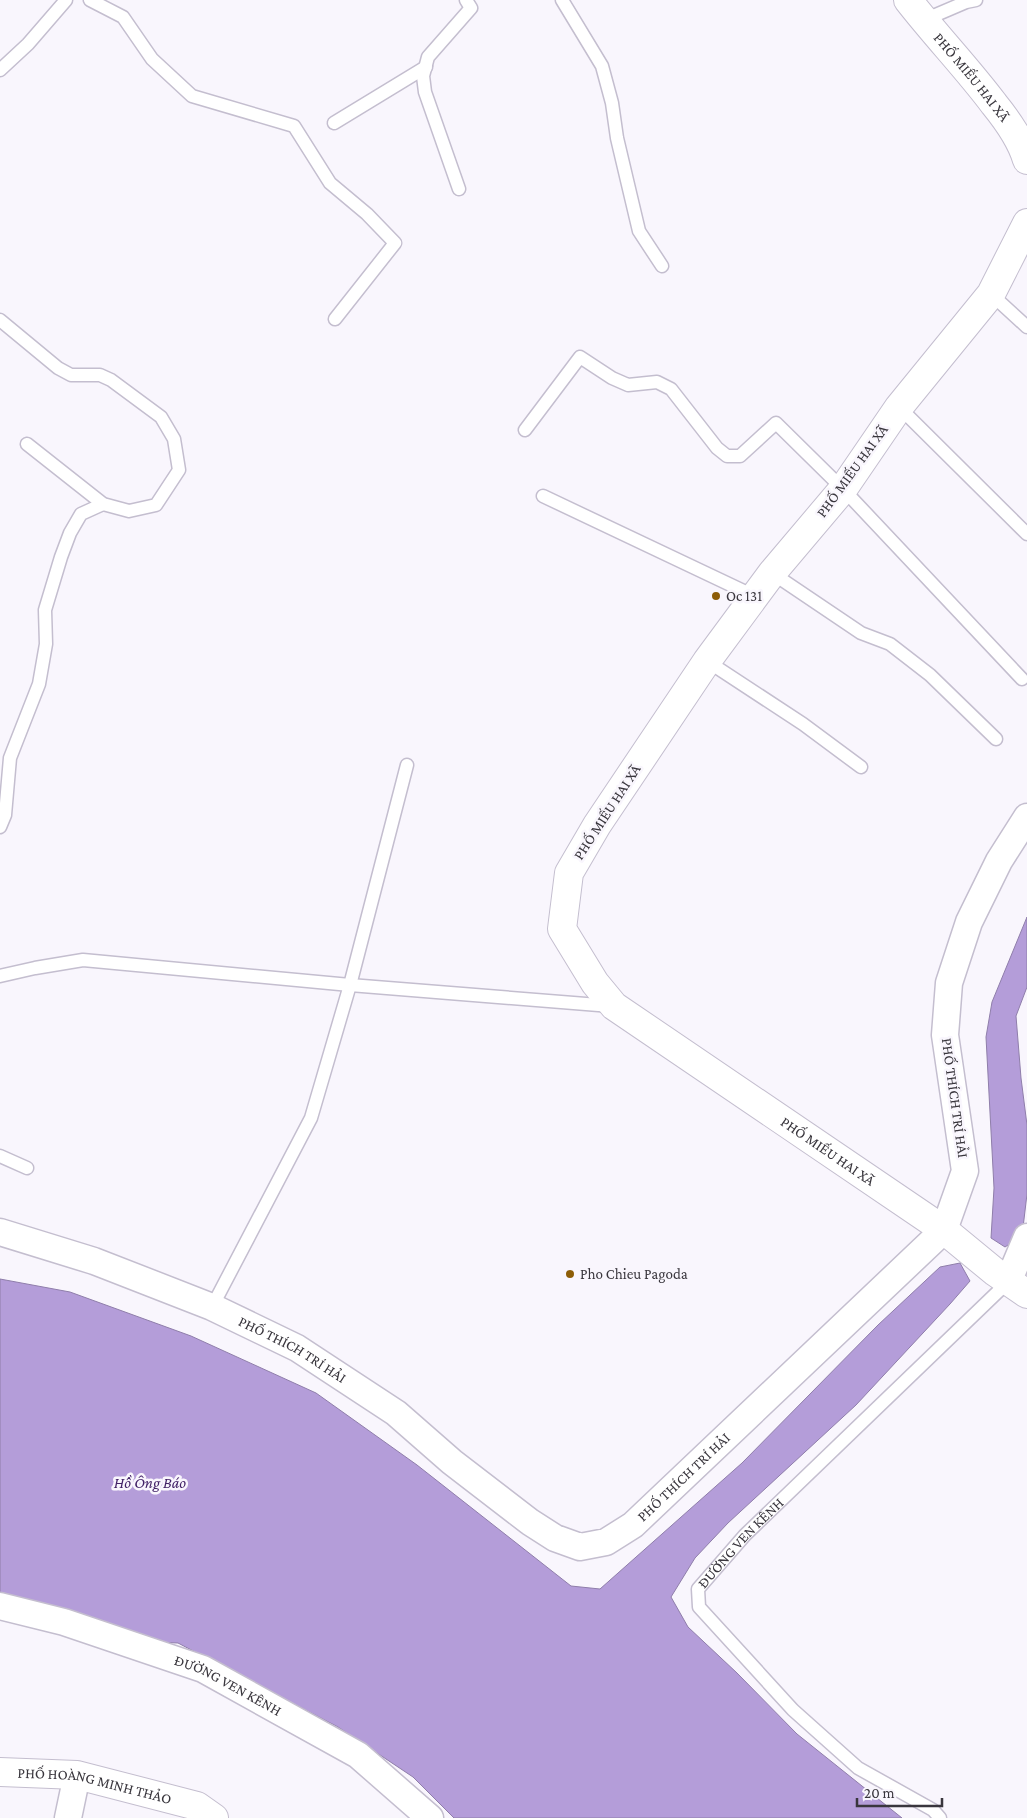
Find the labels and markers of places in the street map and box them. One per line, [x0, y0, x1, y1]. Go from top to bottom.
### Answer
place label: Oc 131 [726, 588, 762, 604]
marker: Oc 131 [710, 590, 722, 602]
place label: Pho Chieu Pagoda [580, 1266, 688, 1283]
marker: Pho Chieu Pagoda [564, 1268, 576, 1280]

